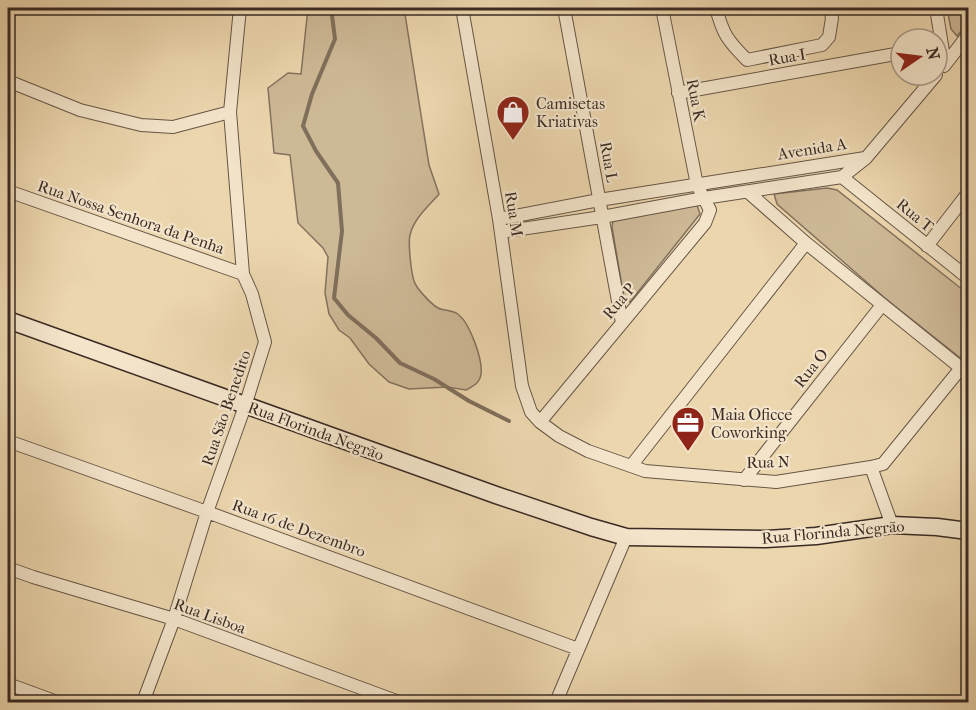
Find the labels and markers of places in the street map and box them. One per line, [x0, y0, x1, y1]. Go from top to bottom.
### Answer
shop icon: Camisetas Kriativas [495, 94, 531, 141]
place label: Camisetas Kriativas [536, 94, 605, 131]
office icon: Maia Oficce Coworking [670, 405, 706, 452]
place label: Maia Oficce Coworking [711, 405, 792, 442]

